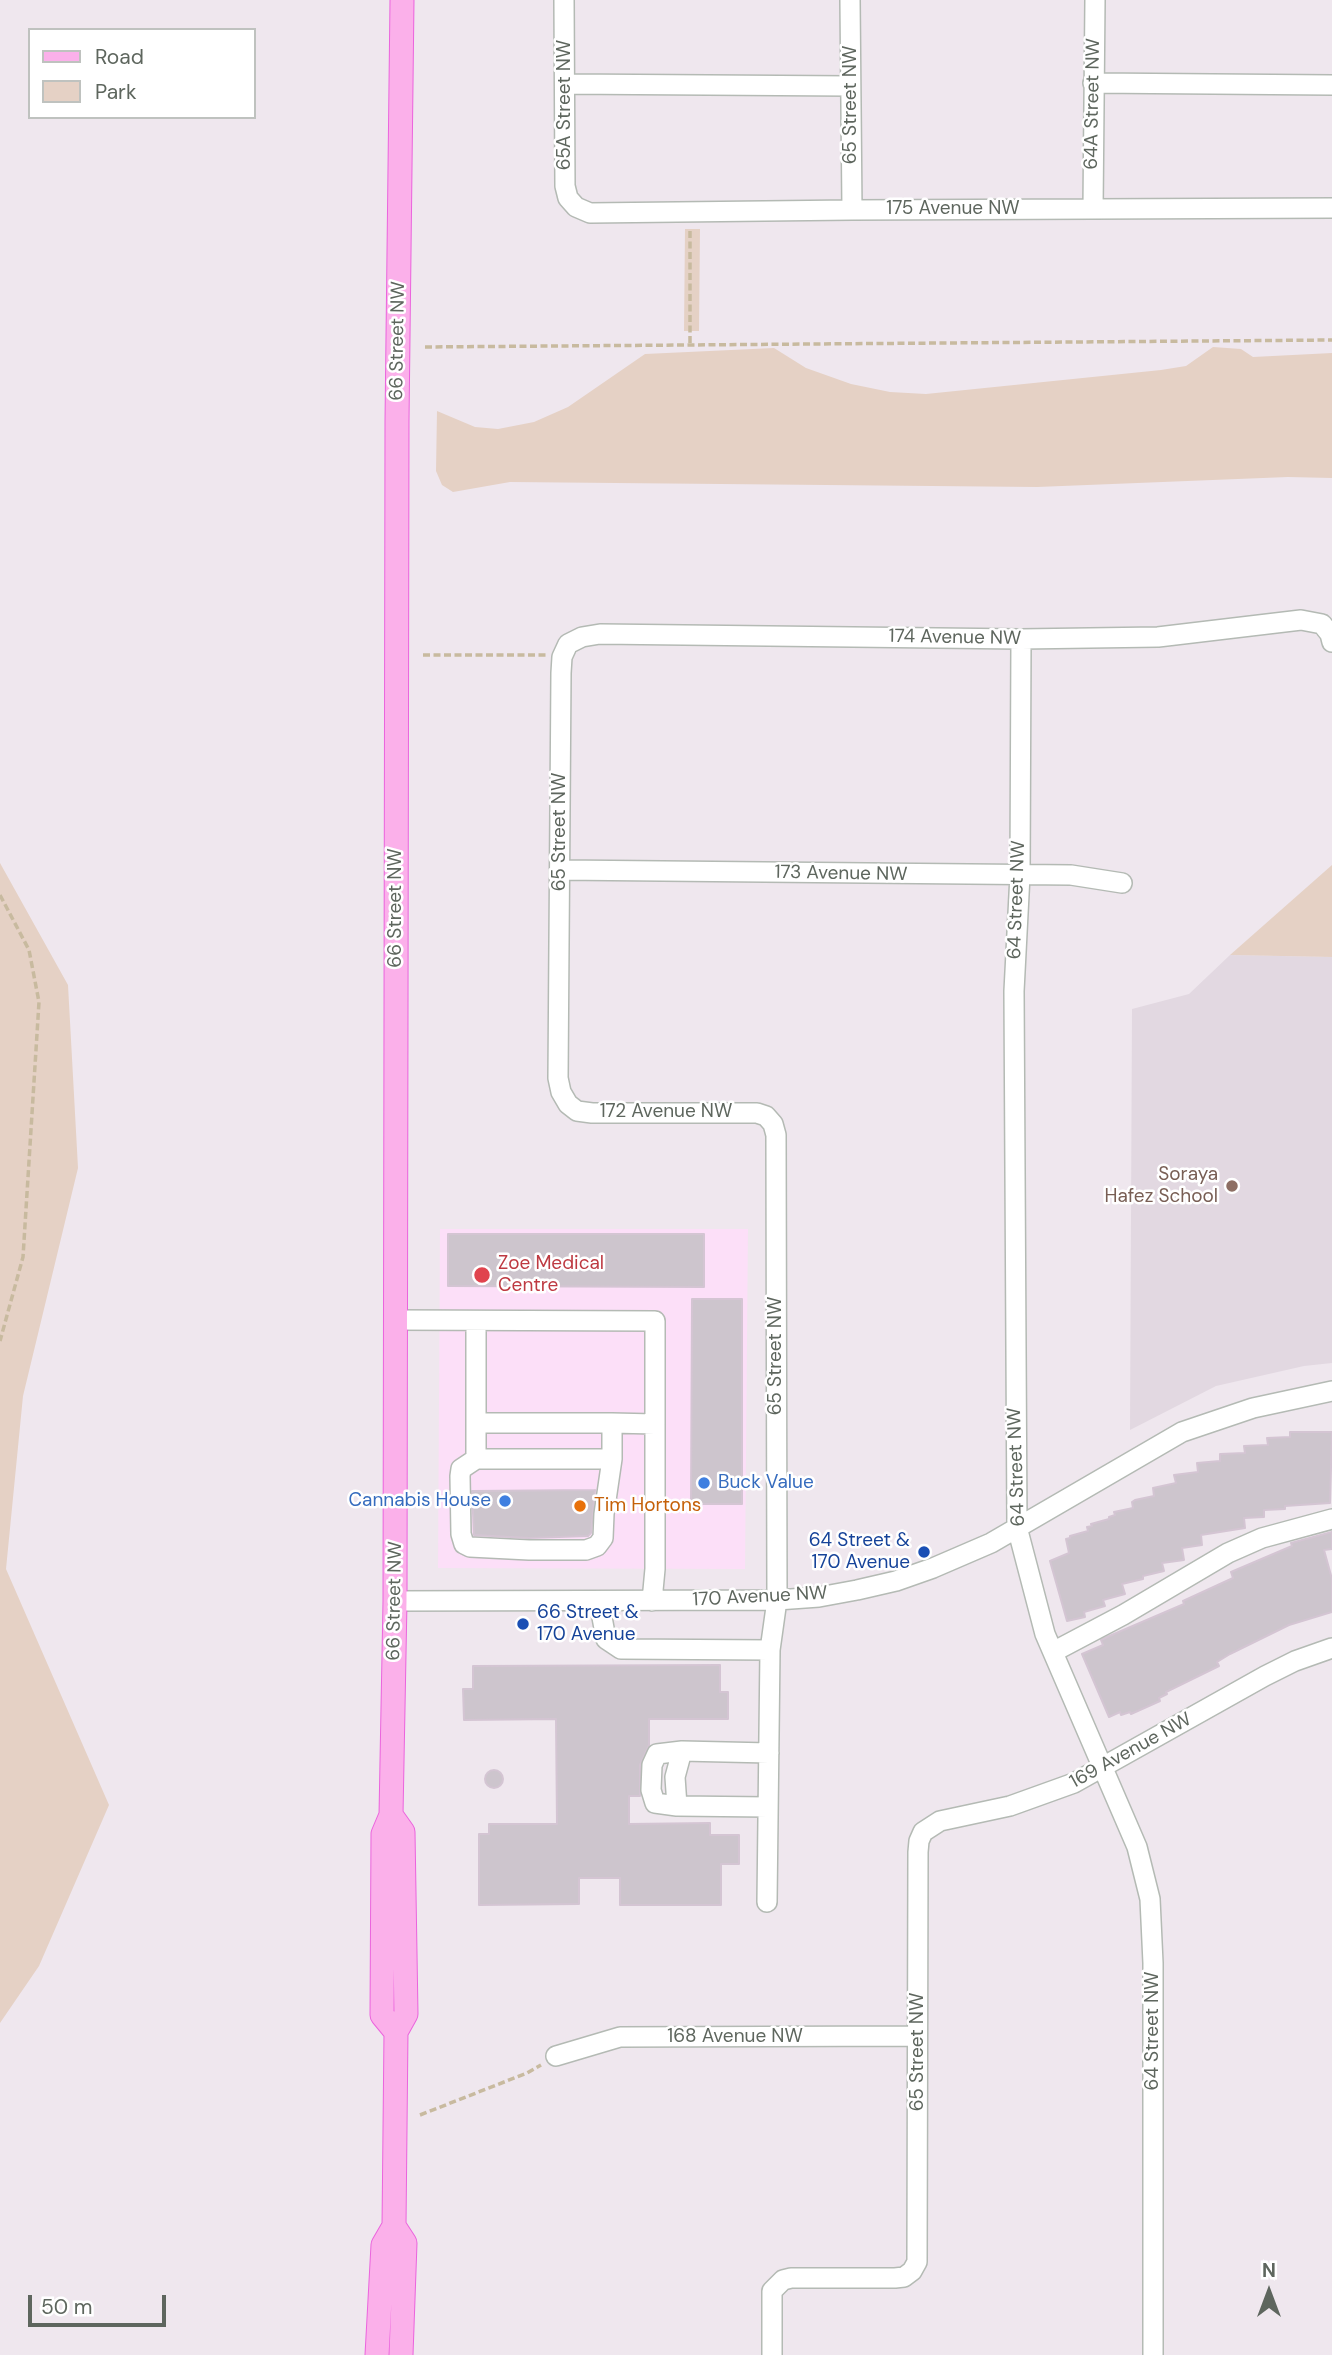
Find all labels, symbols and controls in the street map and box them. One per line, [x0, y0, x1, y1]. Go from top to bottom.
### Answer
legend [28, 28, 256, 119]
street label: 64A Street NW [1080, 38, 1106, 170]
street label: 65A Street NW [554, 40, 576, 170]
text: Road [95, 43, 144, 71]
street label: 65 Street NW [840, 46, 862, 164]
text: Park [95, 78, 136, 106]
street label: 175 Avenue NW [886, 198, 1020, 220]
street label: 66 Street NW [386, 281, 410, 401]
street label: 174 Avenue NW [888, 625, 1022, 651]
street label: 65 Street NW [549, 773, 571, 891]
street label: 64 Street NW [1004, 840, 1030, 960]
street label: 66 Street NW [385, 848, 407, 968]
street label: 173 Avenue NW [774, 861, 908, 887]
street label: 172 Avenue NW [600, 1101, 732, 1123]
place label: Soraya Hafez School [1105, 1164, 1218, 1208]
marker: Soraya Hafez School [1224, 1178, 1240, 1194]
place label: Zoe Medical Centre [498, 1253, 604, 1297]
marker: Zoe Medical Centre [472, 1265, 492, 1285]
street label: 65 Street NW [765, 1297, 787, 1415]
street label: 64 Street NW [1004, 1407, 1030, 1527]
place label: Buck Value [718, 1472, 814, 1494]
marker: Buck Value [696, 1475, 712, 1491]
place label: Cannabis House [348, 1490, 491, 1512]
marker: Cannabis House [497, 1493, 513, 1509]
place label: Tim Hortons [594, 1495, 701, 1517]
marker: Tim Hortons [572, 1498, 588, 1514]
place label: 64 Street & 170 Avenue [809, 1530, 910, 1574]
street label: 66 Street NW [383, 1541, 407, 1661]
marker: 64 Street & 170 Avenue [916, 1544, 932, 1560]
street label: 170 Avenue NW [692, 1582, 828, 1612]
place label: 66 Street & 170 Avenue [537, 1602, 639, 1646]
marker: 66 Street & 170 Avenue [515, 1616, 531, 1632]
street label: 169 Avenue NW [1066, 1708, 1196, 1794]
street label: 64 Street NW [1142, 1972, 1164, 2090]
street label: 65 Street NW [907, 1993, 929, 2111]
street label: 168 Avenue NW [667, 2026, 803, 2048]
north arrow [1234, 2257, 1304, 2327]
text: N [1262, 2258, 1276, 2283]
scale bar [32, 2282, 170, 2326]
text: 50 m [41, 2293, 92, 2321]

